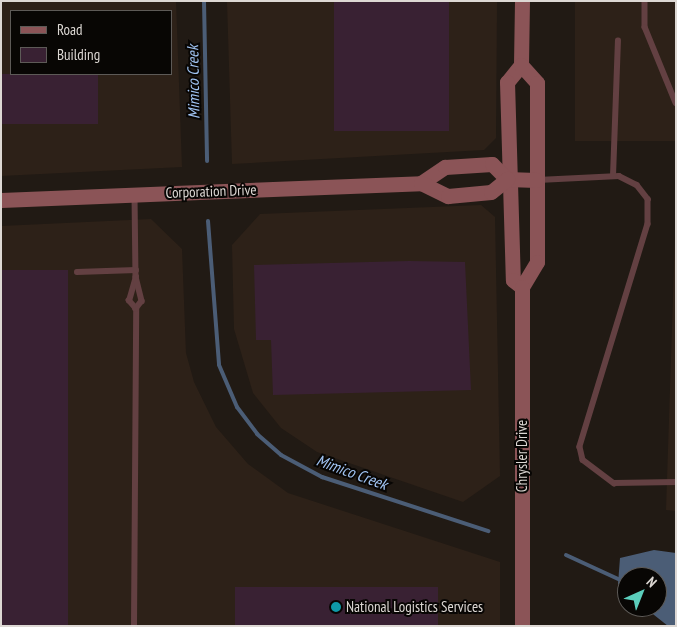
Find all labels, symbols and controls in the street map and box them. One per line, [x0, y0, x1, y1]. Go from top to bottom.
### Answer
legend [10, 10, 172, 75]
text: Road [57, 20, 83, 39]
text: Building [57, 45, 100, 64]
water label: Mimico Creek [183, 45, 203, 119]
street label: Corporation Drive [165, 180, 257, 202]
street label: Chrysler Drive [513, 420, 531, 492]
water label: Mimico Creek [314, 450, 390, 494]
north arrow [617, 567, 667, 617]
text: N [643, 573, 661, 591]
place label: National Logistics Services [346, 598, 483, 616]
marker: National Logistics Services [330, 601, 342, 613]

